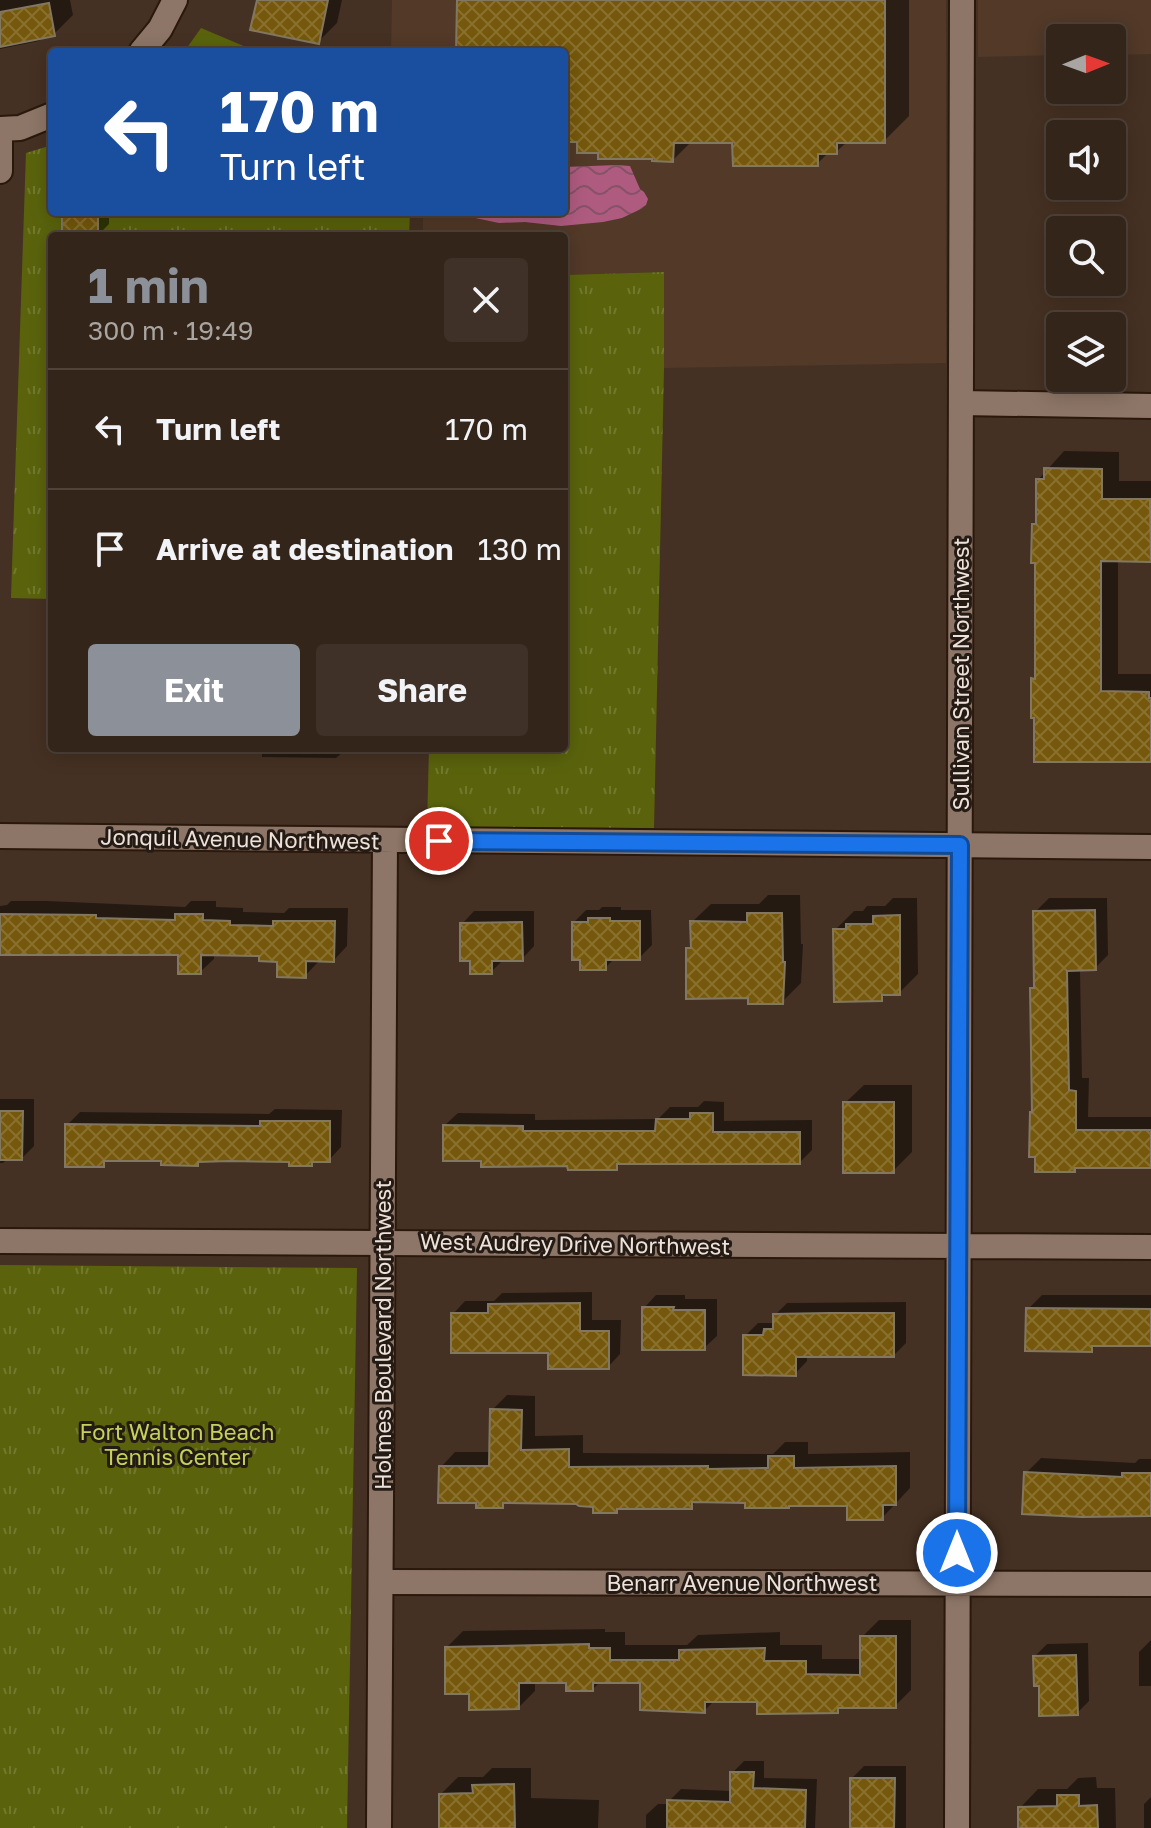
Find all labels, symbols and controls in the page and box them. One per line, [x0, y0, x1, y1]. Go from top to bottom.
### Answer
north arrow [1046, 24, 1126, 104]
map controls [1046, 24, 1126, 392]
text: 170 m [220, 77, 379, 144]
icon: left [88, 80, 192, 184]
button: sound [1046, 120, 1126, 200]
text: Turn left [220, 145, 366, 188]
button: search [1046, 216, 1126, 296]
text: 1 min [88, 256, 209, 314]
button: close [444, 258, 528, 342]
button: layers [1046, 312, 1126, 392]
text: 300 m · 19:49 [88, 315, 254, 346]
icon: left [88, 407, 132, 451]
text: Turn left [156, 411, 281, 447]
text: 170 m [445, 411, 528, 447]
icon: arrive [88, 527, 132, 571]
text: Arrive at destination [156, 531, 453, 567]
text: 130 m [477, 531, 562, 567]
street label: Sullivan Street Northwest [947, 538, 974, 810]
button: Exit [88, 644, 300, 736]
button: Share [316, 644, 528, 736]
pin [405, 807, 473, 875]
icon: arrive [417, 819, 461, 863]
street label: Jonquil Avenue Northwest [100, 823, 380, 854]
street label: Holmes Boulevard Northwest [369, 1180, 396, 1490]
street label: West Audrey Drive Northwest [420, 1227, 730, 1260]
park label: Fort Walton Beach Tennis Center [79, 1418, 275, 1470]
position arrow [915, 1511, 999, 1595]
street label: Benarr Avenue Northwest [606, 1569, 878, 1596]

